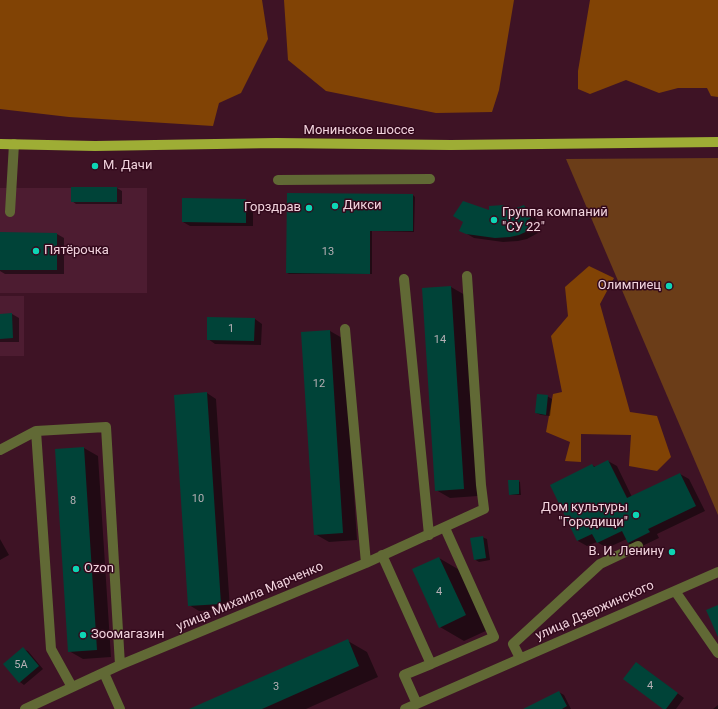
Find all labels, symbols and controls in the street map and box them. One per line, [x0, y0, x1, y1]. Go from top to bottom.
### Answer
street label: Монинское шоссе [304, 123, 414, 139]
place label: М. Дачи [103, 158, 152, 174]
marker: М. Дачи [90, 161, 100, 171]
place label: Дикси [343, 198, 382, 214]
place label: Горздрав [244, 200, 301, 216]
marker: Дикси [330, 201, 340, 211]
marker: Горздрав [304, 203, 314, 213]
place label: Группа компаний "СУ 22" [502, 205, 608, 236]
marker: Группа компаний "СУ 22" [489, 215, 499, 225]
place label: Пятёрочка [44, 243, 109, 259]
house number: 13 [322, 245, 334, 259]
marker: Пятёрочка [31, 246, 41, 256]
place label: Олимпиец [598, 278, 661, 294]
marker: Олимпиец [664, 281, 674, 291]
house number: 1 [228, 322, 234, 336]
house number: 14 [434, 333, 446, 347]
house number: 12 [313, 377, 325, 391]
house number: 10 [192, 492, 204, 506]
house number: 8 [70, 494, 76, 508]
place label: Дом культуры "Городищи" [541, 500, 628, 531]
marker: Дом культуры "Городищи" [631, 510, 641, 520]
place label: В. И. Ленину [589, 544, 664, 560]
marker: В. И. Ленину [667, 547, 677, 557]
street label: улица Михаила Марченко [174, 559, 326, 635]
place label: Ozon [84, 561, 114, 577]
marker: Ozon [71, 564, 81, 574]
street label: улица Дзержинского [533, 578, 657, 644]
house number: 4 [436, 585, 442, 599]
place label: Зоомагазин [91, 627, 164, 643]
marker: Зоомагазин [78, 630, 88, 640]
house number: 5А [14, 658, 28, 672]
house number: 4 [647, 679, 653, 693]
house number: 3 [273, 680, 279, 694]

